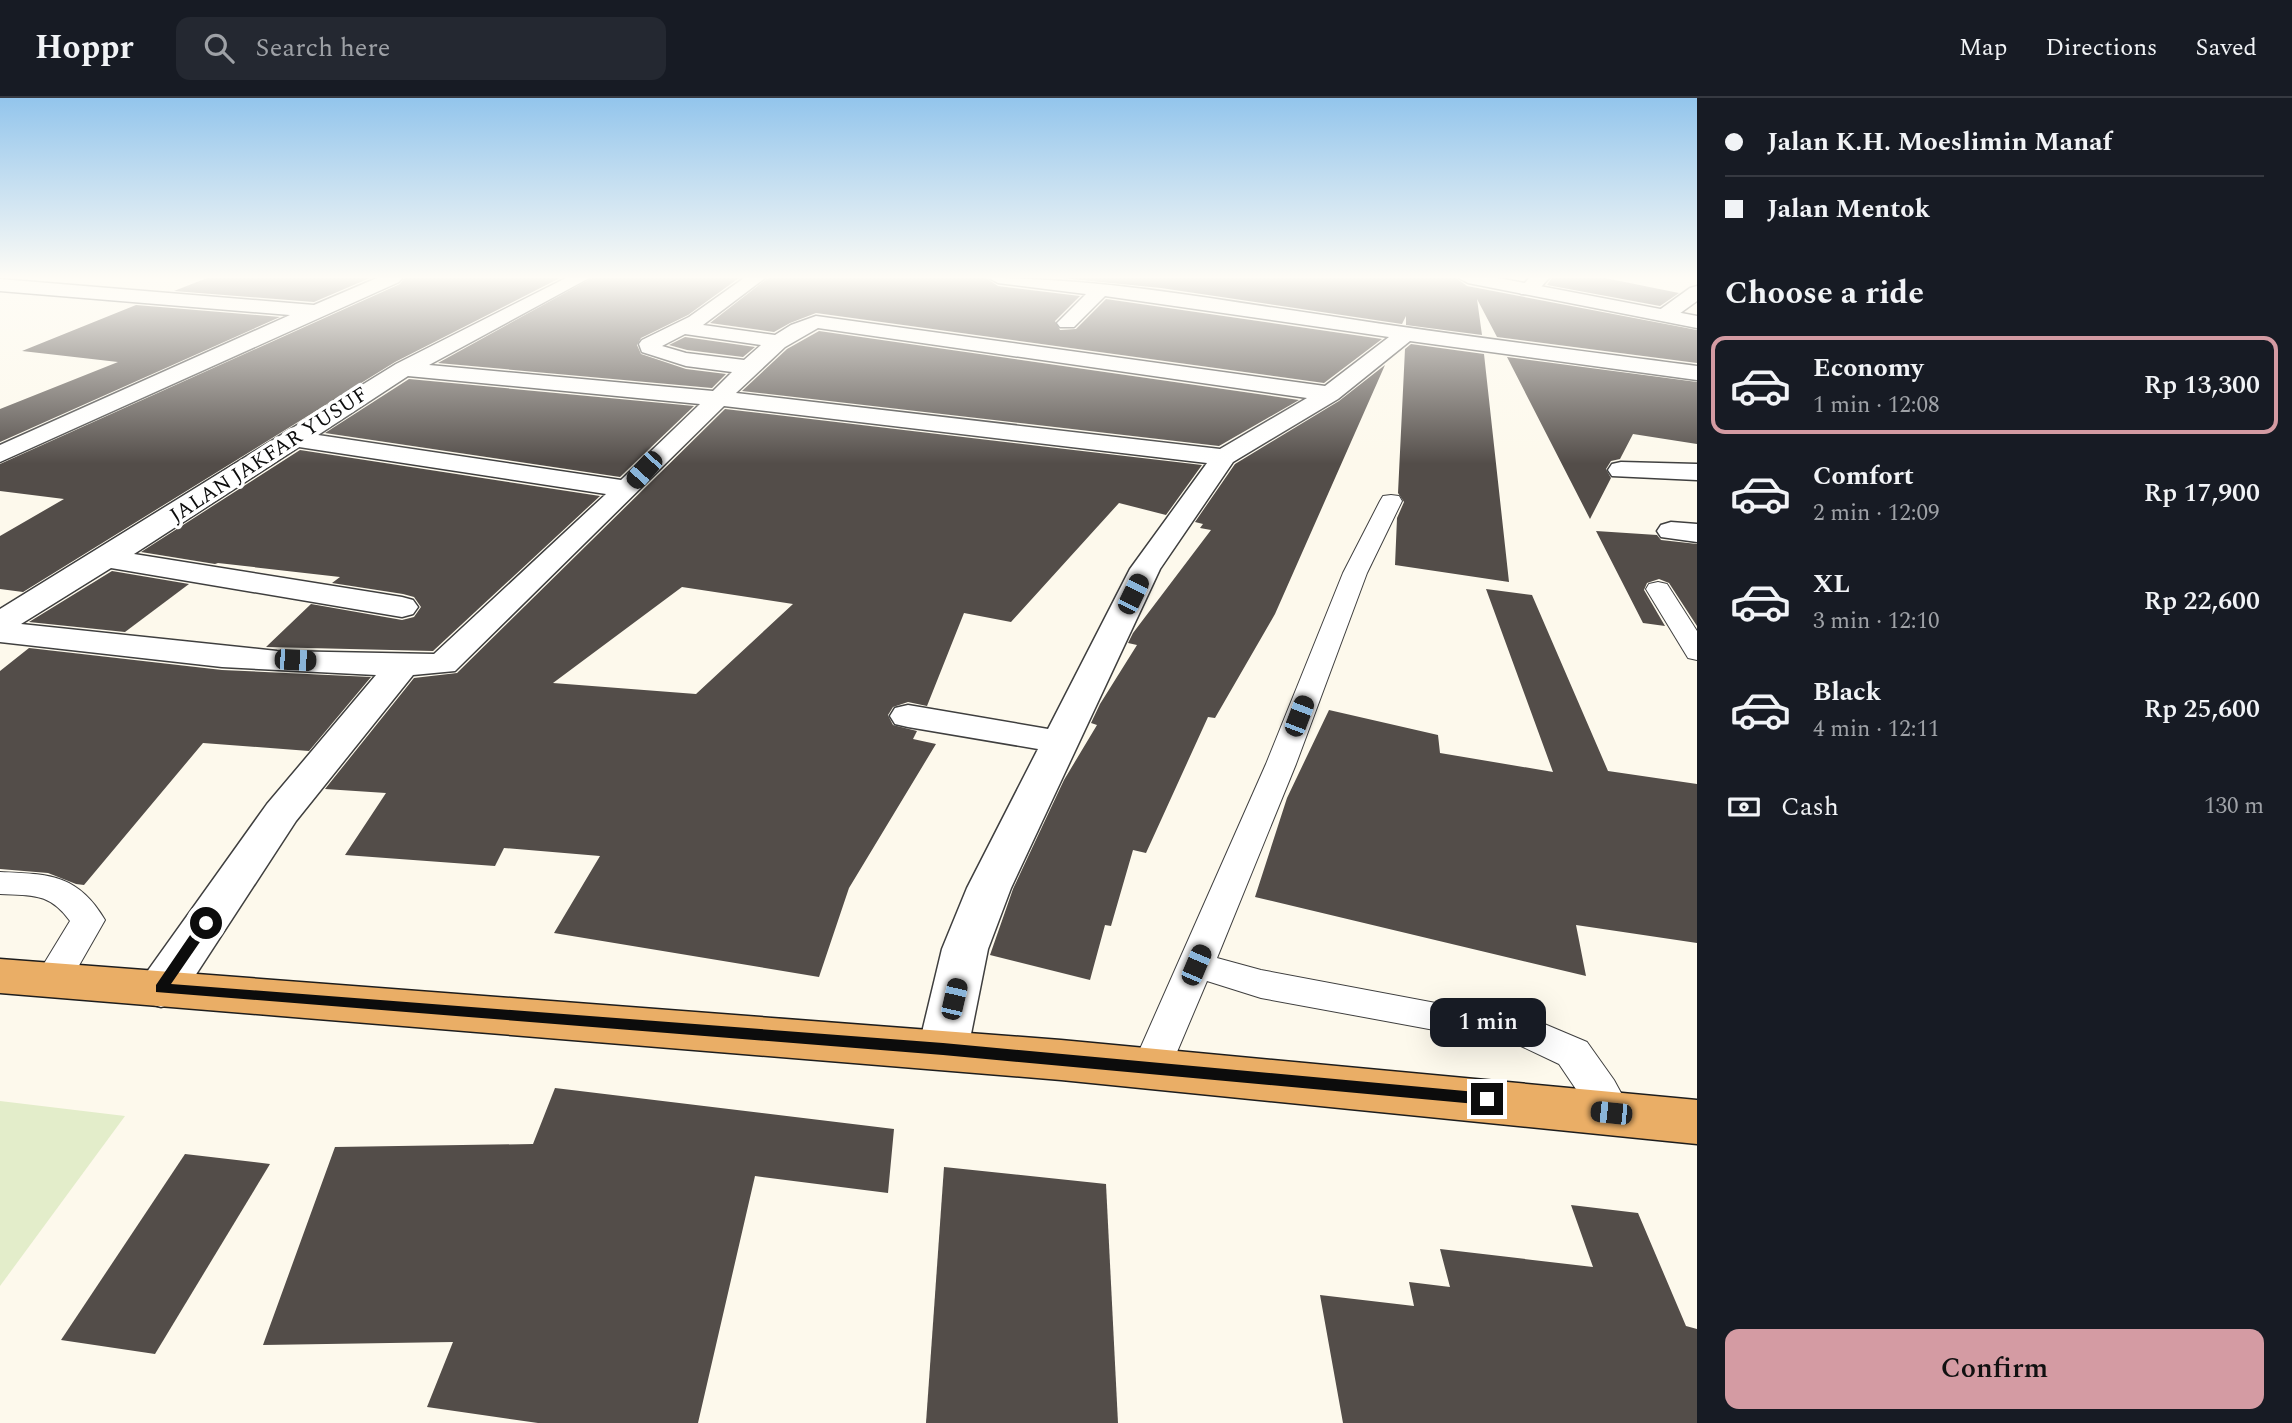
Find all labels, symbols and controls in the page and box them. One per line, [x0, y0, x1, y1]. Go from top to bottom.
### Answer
search box [176, 17, 666, 80]
text: Hoppr [35, 23, 134, 73]
text: Search here [256, 28, 390, 68]
icon: search [200, 29, 238, 67]
text: Map [1959, 30, 2007, 66]
text: Directions [2045, 30, 2157, 66]
text: Saved [2195, 30, 2257, 66]
text: Jalan K.H. Moeslimin Manaf [1767, 122, 2112, 162]
text: Jalan Mentok [1767, 189, 1930, 229]
text: Choose a ride [1725, 269, 1924, 318]
text: Economy [1813, 348, 1923, 388]
icon: car [1729, 354, 1792, 417]
text: Rp 13,300 [2144, 365, 2260, 405]
street label: JALAN JAKFAR YUSUF [163, 379, 375, 531]
text: 1 min · 12:08 [1813, 388, 1940, 423]
car [623, 447, 666, 493]
text: Comfort [1813, 456, 1914, 496]
icon: car [1729, 462, 1792, 525]
text: Rp 17,900 [2144, 473, 2260, 513]
text: 2 min · 12:09 [1813, 496, 1940, 531]
text: XL [1813, 564, 1850, 604]
icon: car [1729, 570, 1792, 633]
car [1115, 571, 1152, 617]
text: Rp 22,600 [2144, 581, 2260, 621]
text: 3 min · 12:10 [1813, 604, 1940, 639]
car [274, 648, 317, 672]
text: Black [1813, 672, 1881, 712]
icon: car [1729, 678, 1792, 741]
text: Rp 25,600 [2144, 689, 2260, 729]
car [1282, 693, 1317, 739]
text: 4 min · 12:11 [1813, 712, 1940, 747]
text: Cash [1781, 787, 1839, 827]
icon: cash [1725, 788, 1763, 826]
text: 130 m [2204, 789, 2264, 824]
route start [190, 907, 222, 939]
car [1179, 942, 1214, 988]
car [940, 976, 969, 1022]
callout: 1 min [1429, 998, 1545, 1046]
text: 1 min [1458, 1005, 1518, 1040]
route end [1471, 1083, 1503, 1115]
car [1590, 1100, 1633, 1126]
button: Confirm [1725, 1329, 2264, 1409]

